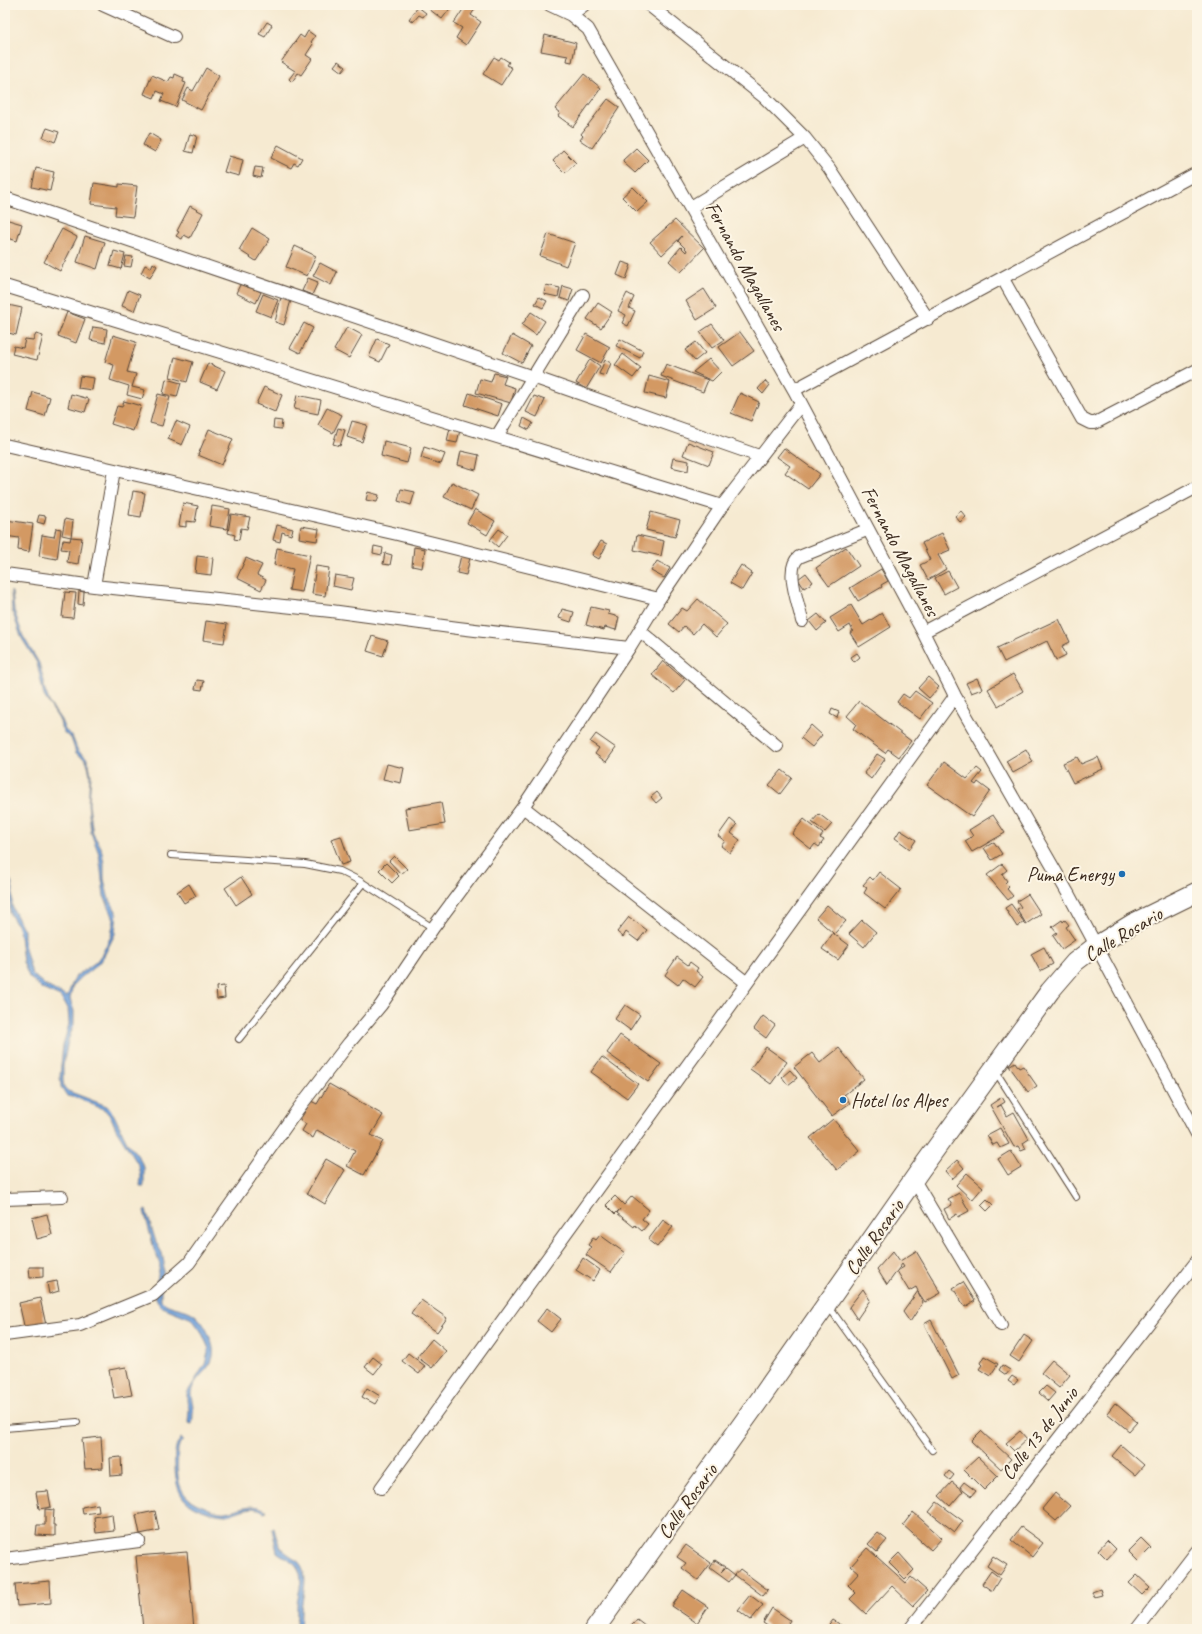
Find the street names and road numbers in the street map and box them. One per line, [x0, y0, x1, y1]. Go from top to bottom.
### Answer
street label: Fernando Magallanes [700, 197, 792, 337]
street label: Fernando Magallanes [856, 482, 946, 623]
street label: Calle Rosario [1080, 901, 1168, 968]
street label: Calle Rosario [839, 1194, 910, 1280]
street label: Calle 13 de Junio [995, 1381, 1084, 1485]
street label: Calle Rosario [652, 1458, 724, 1544]

